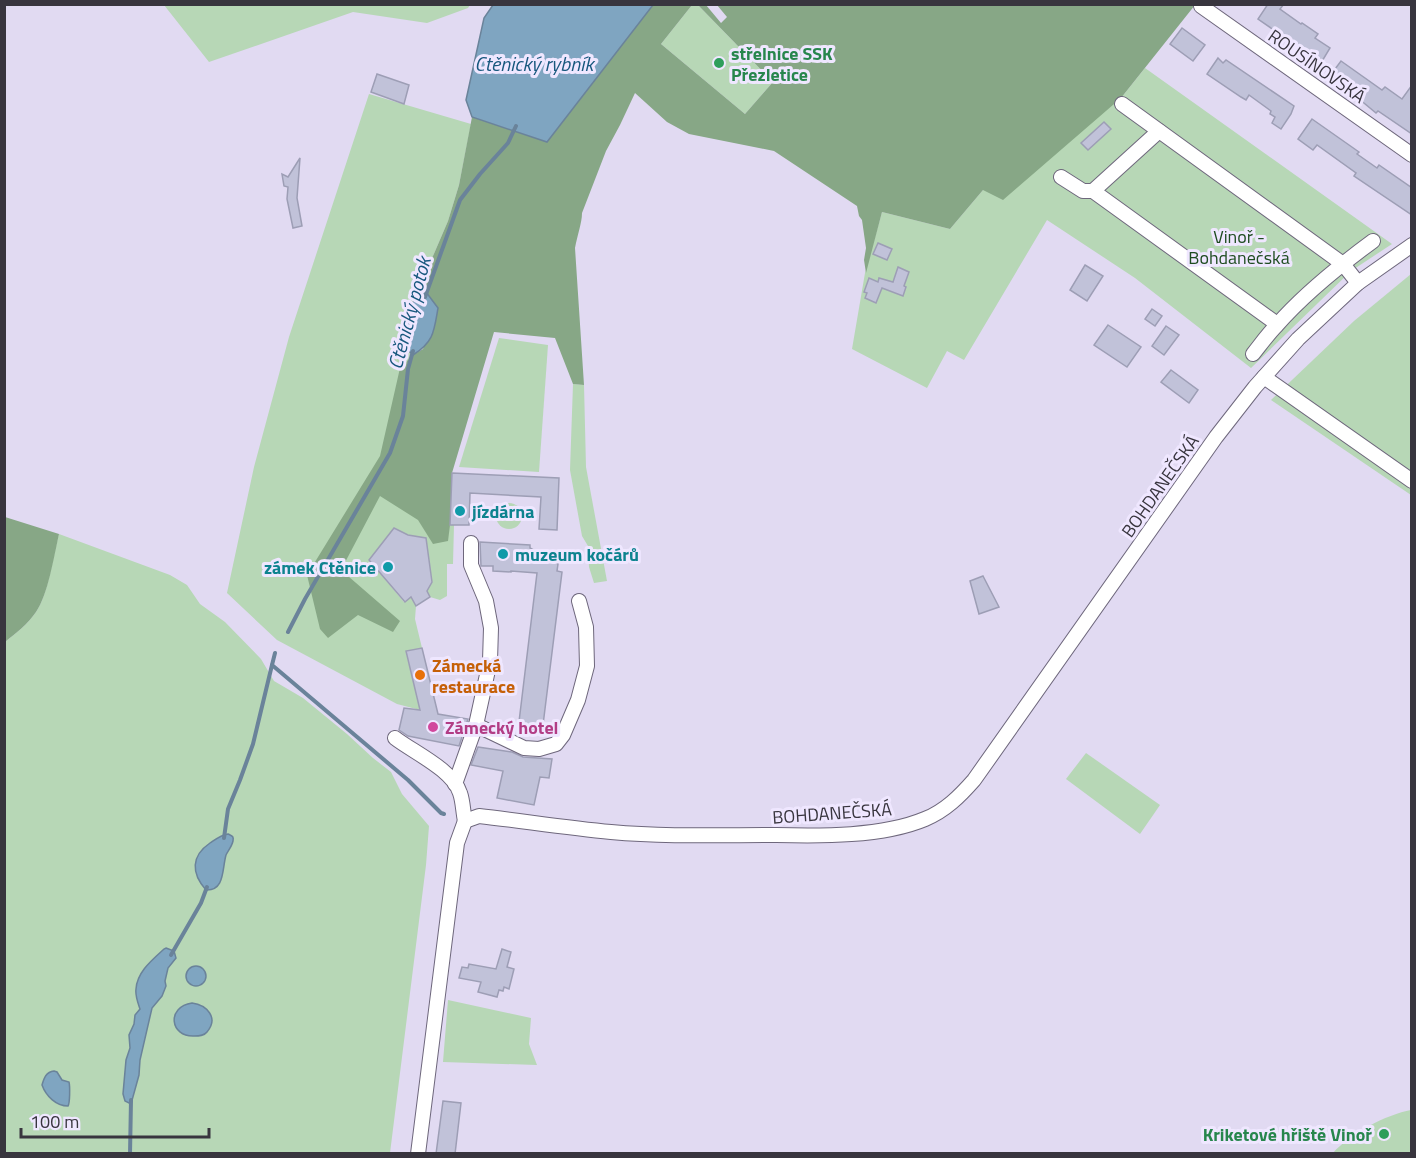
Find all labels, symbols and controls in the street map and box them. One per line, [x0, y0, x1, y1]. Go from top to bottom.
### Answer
street label: ROUSÍNOVSKÁ [1263, 22, 1372, 110]
place label: střelnice SSK Přezletice [731, 40, 833, 88]
water label: Ctěnický rybník [475, 48, 596, 79]
marker: střelnice SSK Přezletice [712, 56, 726, 70]
park label: Vinoř - Bohdanečská [1188, 223, 1290, 271]
water label: Ctěnický potok [379, 251, 439, 373]
street label: BOHDANEČSKÁ [1115, 429, 1206, 543]
place label: jízdárna [471, 498, 534, 525]
marker: jízdárna [453, 504, 467, 518]
place label: muzeum kočárů [515, 541, 639, 568]
marker: muzeum kočárů [496, 547, 510, 561]
place label: zámek Ctěnice [264, 554, 376, 581]
marker: zámek Ctěnice [381, 560, 395, 574]
place label: Zámecká restaurace [432, 652, 515, 700]
marker: Zámecká restaurace [413, 668, 427, 682]
place label: Zámecký hotel [445, 714, 558, 741]
marker: Zámecký hotel [426, 720, 440, 734]
street label: BOHDANEČSKÁ [771, 795, 893, 831]
scale bar [21, 1101, 208, 1139]
text: 100 m [30, 1108, 79, 1135]
place label: Kriketové hřiště Vinoř [1203, 1121, 1372, 1148]
marker: Kriketové hřiště Vinoř [1377, 1127, 1391, 1141]

